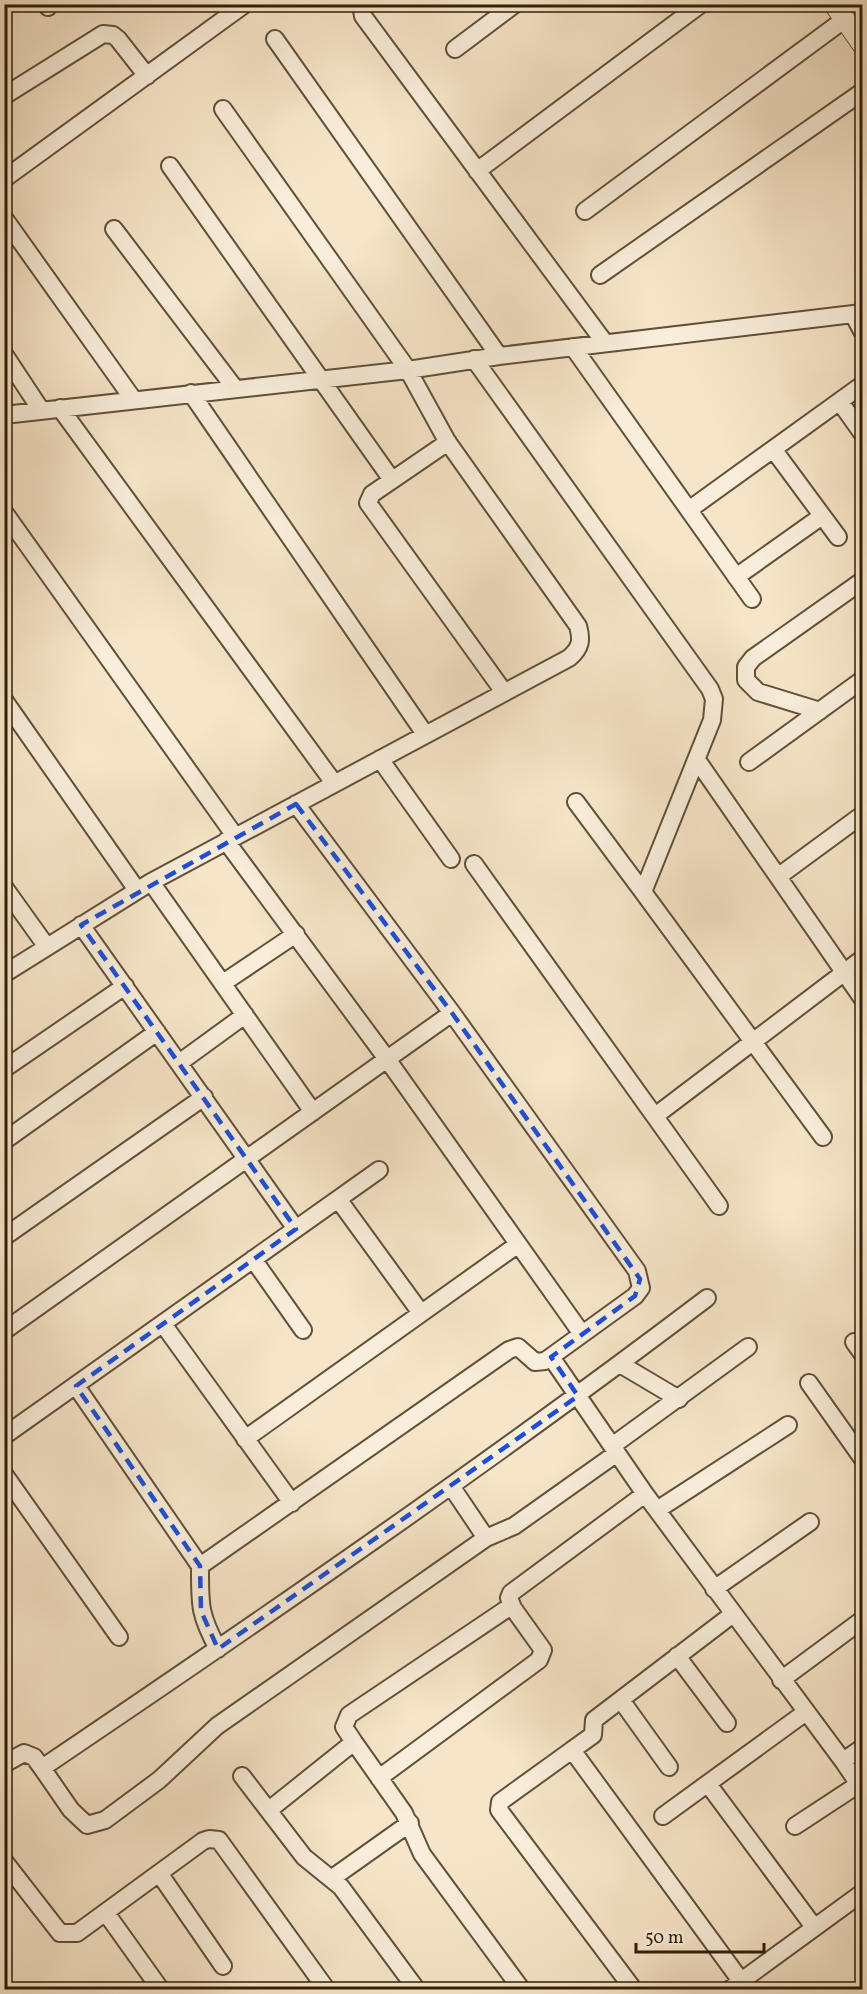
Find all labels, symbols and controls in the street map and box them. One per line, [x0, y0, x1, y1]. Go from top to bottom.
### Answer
scale bar [636, 1916, 764, 1954]
text: 50 m [645, 1926, 684, 1951]

